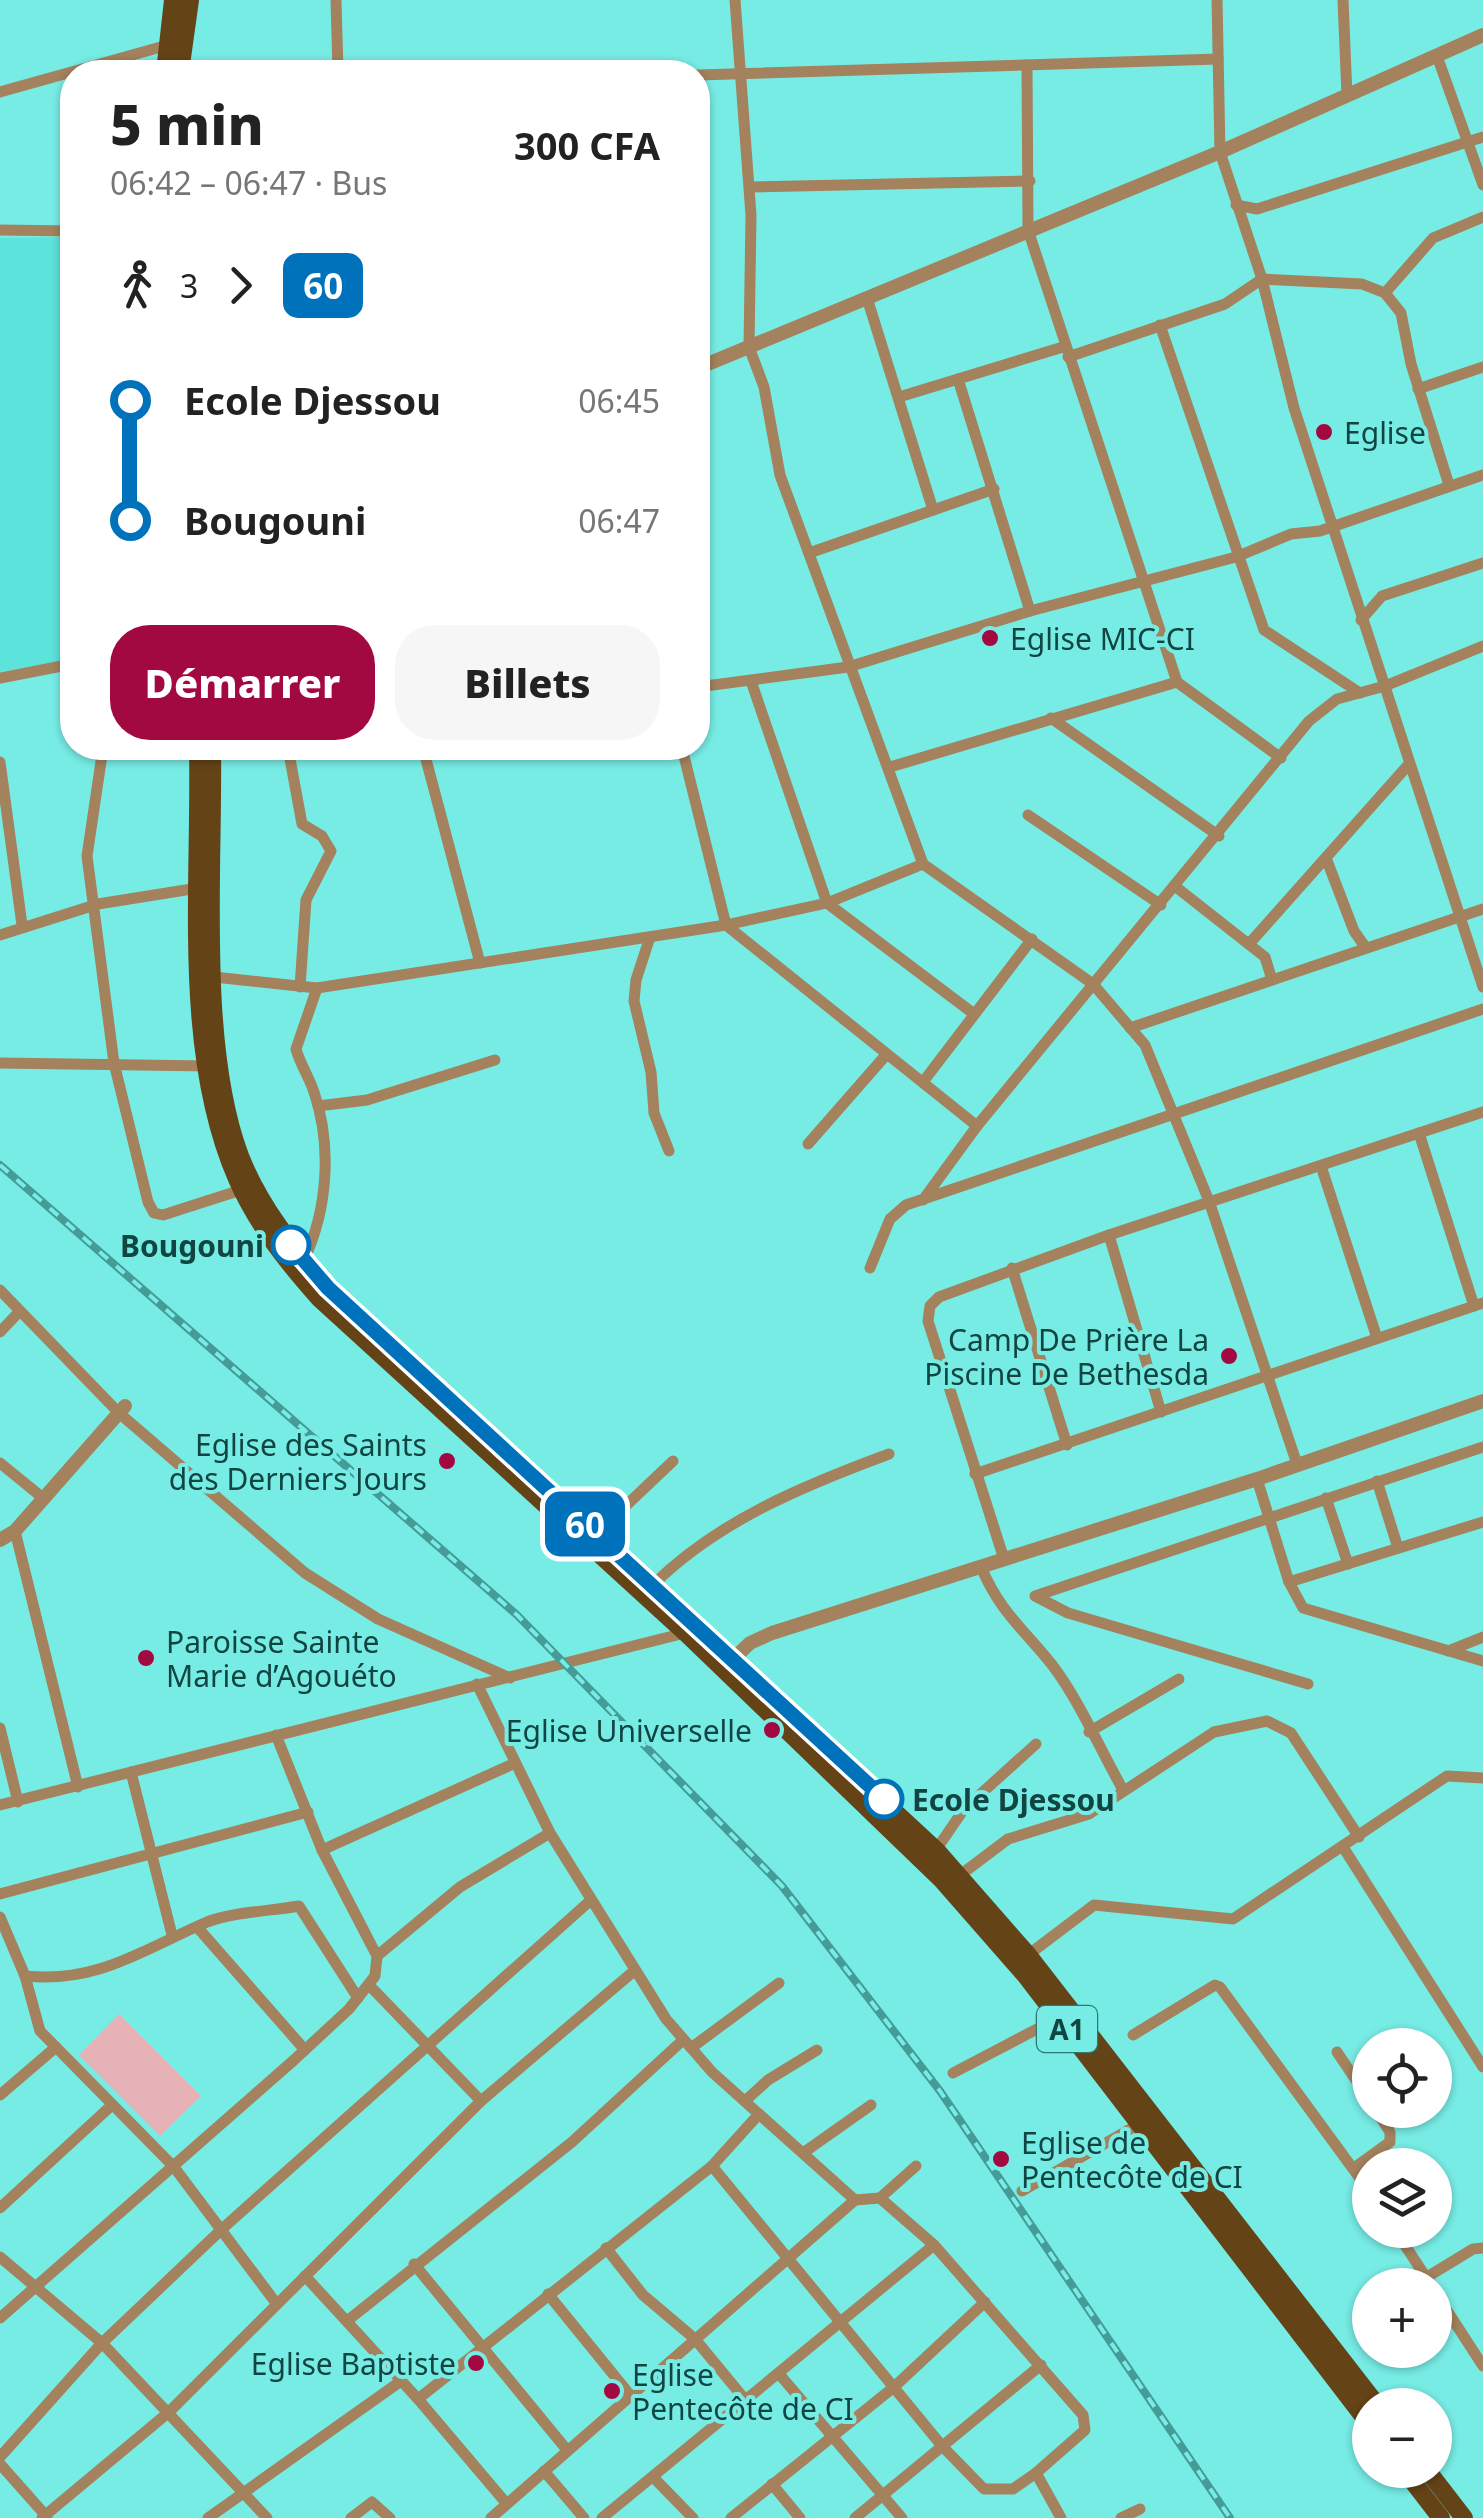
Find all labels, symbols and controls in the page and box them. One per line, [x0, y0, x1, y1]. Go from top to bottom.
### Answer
text: 5 min [110, 86, 264, 161]
text: 300 CFA [514, 119, 660, 171]
text: 06:42 – 06:47 · Bus [110, 161, 387, 204]
icon: walk [110, 258, 165, 313]
icon: forward [213, 258, 268, 313]
text: 60 [303, 262, 343, 309]
text: 3 [180, 264, 198, 307]
text: Ecole Djessou [184, 374, 441, 426]
text: 06:45 [578, 379, 660, 422]
place label: Eglise [1344, 412, 1426, 453]
marker: Eglise [1313, 421, 1335, 443]
text: Bougouni [184, 494, 366, 546]
text: 06:47 [578, 499, 660, 542]
place label: Eglise MIC-CI [1010, 618, 1195, 659]
button: Démarrer [110, 625, 375, 740]
button: Billets [395, 625, 660, 740]
marker: Eglise MIC-CI [979, 627, 1001, 649]
place label: Bougouni [120, 1225, 264, 1266]
marker: Bougouni [272, 1226, 310, 1264]
place label: Camp De Prière La Piscine De Bethesda [924, 1319, 1209, 1394]
marker: Camp De Prière La Piscine De Bethesda [1218, 1345, 1240, 1367]
place label: Eglise des Saints des Derniers Jours [169, 1424, 427, 1499]
marker: Eglise des Saints des Derniers Jours [436, 1450, 458, 1472]
line badge: 60 [540, 1492, 630, 1556]
text: 60 [565, 1501, 605, 1548]
place label: Paroisse Sainte Marie d’Agouéto [166, 1621, 397, 1696]
marker: Paroisse Sainte Marie d’Agouéto [135, 1647, 157, 1669]
place label: Eglise Universelle [506, 1710, 752, 1751]
marker: Eglise Universelle [761, 1719, 783, 1741]
place label: Ecole Djessou [912, 1779, 1115, 1820]
marker: Ecole Djessou [865, 1780, 903, 1818]
road number: A1 [1037, 2006, 1097, 2052]
map controls [1352, 2028, 1452, 2488]
button: locate [1352, 2028, 1452, 2128]
place label: Eglise de Pentecôte de CI [1021, 2122, 1243, 2197]
marker: Eglise de Pentecôte de CI [990, 2148, 1012, 2170]
button: layers [1352, 2148, 1452, 2248]
button: + [1352, 2268, 1452, 2368]
place label: Eglise Baptiste [251, 2343, 456, 2384]
marker: Eglise Baptiste [465, 2352, 487, 2374]
place label: Eglise Pentecôte de CI [632, 2354, 854, 2429]
marker: Eglise Pentecôte de CI [601, 2380, 623, 2402]
button: − [1352, 2388, 1452, 2488]

